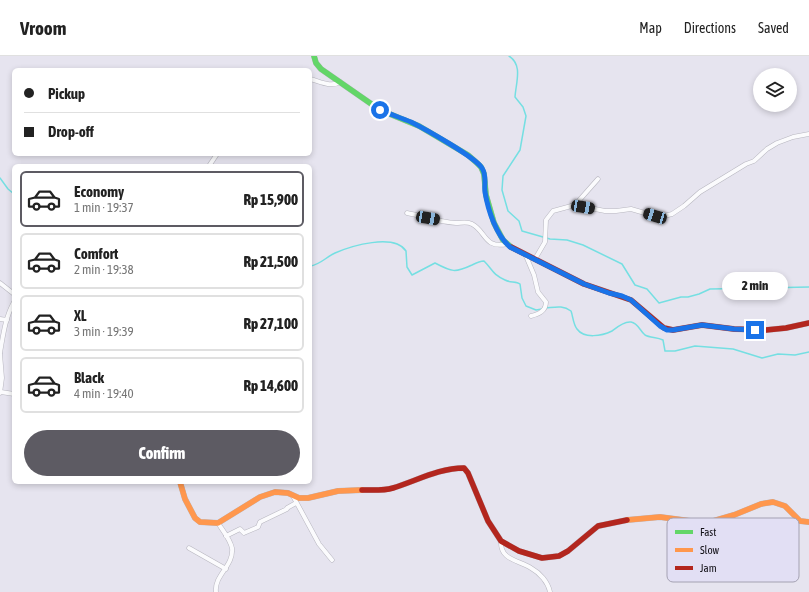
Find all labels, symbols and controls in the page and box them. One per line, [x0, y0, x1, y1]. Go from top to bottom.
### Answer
text: Vroom [20, 17, 66, 39]
text: Map [639, 20, 662, 36]
text: Directions [684, 20, 736, 36]
text: Saved [758, 20, 789, 36]
map controls [753, 68, 797, 112]
button: layers [753, 68, 797, 112]
text: Pickup [48, 85, 85, 102]
route start [371, 101, 389, 119]
text: Drop-off [48, 123, 94, 140]
icon: car [26, 181, 62, 217]
text: Economy [74, 183, 124, 200]
text: Rp 15,900 [243, 191, 298, 208]
car [570, 199, 596, 215]
text: 1 min · 19:37 [74, 200, 134, 215]
car [642, 207, 668, 225]
car [415, 210, 441, 226]
icon: car [26, 243, 62, 279]
text: Comfort [74, 245, 118, 262]
text: Rp 21,500 [243, 253, 298, 270]
text: 2 min · 19:38 [74, 262, 134, 277]
callout: 2 min [722, 272, 788, 300]
text: 2 min [742, 278, 768, 293]
icon: car [26, 305, 62, 341]
text: XL [74, 307, 87, 324]
text: Rp 27,100 [243, 315, 298, 332]
route end [746, 321, 764, 339]
text: 3 min · 19:39 [74, 324, 134, 339]
icon: car [26, 367, 62, 403]
text: Black [74, 369, 104, 386]
text: Rp 14,600 [243, 377, 298, 394]
text: 4 min · 19:40 [74, 386, 134, 401]
button: Confirm [24, 430, 300, 476]
legend [667, 518, 799, 582]
text: Fast [700, 526, 716, 538]
text: Slow [700, 544, 719, 556]
text: Jam [700, 562, 717, 574]

